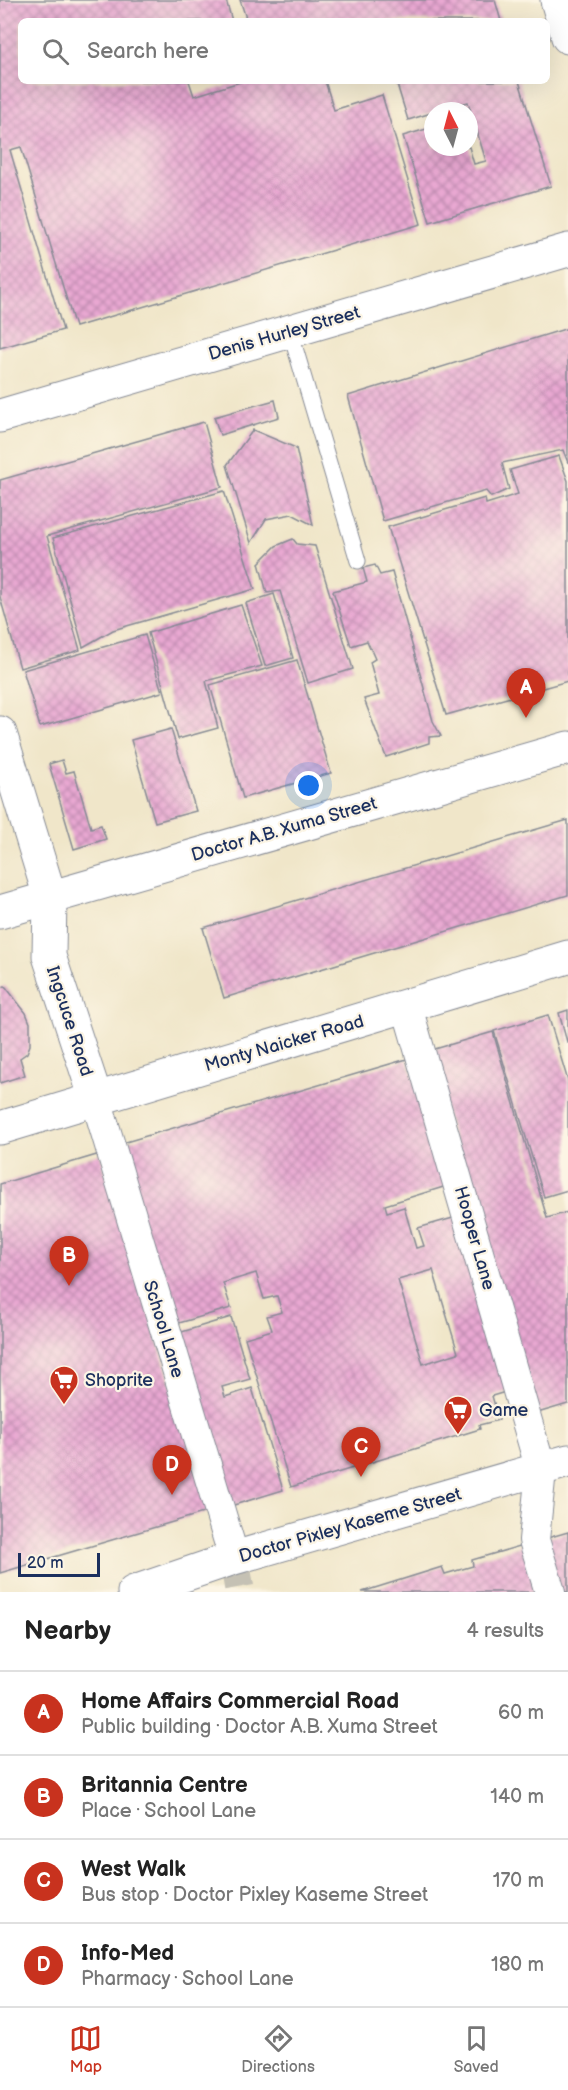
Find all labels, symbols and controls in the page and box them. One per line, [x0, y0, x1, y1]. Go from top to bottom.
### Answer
search box [18, 18, 550, 84]
icon: search [39, 35, 72, 68]
text: Search here [87, 38, 209, 65]
north arrow [424, 102, 478, 156]
street label: Denis Hurley Street [206, 302, 363, 365]
pin: A [506, 668, 546, 718]
your location [294, 771, 323, 800]
street label: Doctor A.B. Xuma Street [189, 793, 380, 866]
street label: Ingcuce Road [42, 964, 97, 1079]
street label: Monty Naicker Road [202, 1011, 366, 1076]
street label: Hooper Lane [450, 1184, 499, 1293]
pin: B [50, 1236, 88, 1286]
street label: School Lane [139, 1278, 188, 1381]
supermarket icon: Shoprite [48, 1364, 80, 1406]
place label: Shoprite [85, 1370, 153, 1391]
supermarket icon: Game [442, 1394, 474, 1436]
place label: Game [479, 1400, 529, 1421]
pin: C [342, 1428, 380, 1477]
pin: D [152, 1446, 192, 1495]
street label: Doctor Pixley Kaseme Street [237, 1484, 464, 1567]
scale bar [18, 1550, 100, 1578]
text: 20 m [27, 1554, 63, 1573]
text: Nearby [24, 1616, 111, 1647]
text: 4 results [466, 1619, 544, 1643]
text: Home Affairs Commercial Road [81, 1688, 399, 1715]
text: A [37, 1701, 50, 1725]
text: 60 m [498, 1701, 544, 1725]
text: Public building · Doctor A.B. Xuma Street [81, 1715, 438, 1739]
text: Britannia Centre [81, 1772, 248, 1799]
text: B [36, 1785, 51, 1809]
text: 140 m [490, 1785, 544, 1809]
text: Place · School Lane [81, 1799, 256, 1823]
text: West Walk [81, 1856, 186, 1883]
text: C [36, 1869, 51, 1893]
text: 170 m [493, 1869, 544, 1893]
text: Bus stop · Doctor Pixley Kaseme Street [81, 1883, 428, 1907]
text: Info-Med [81, 1940, 174, 1967]
text: D [37, 1953, 50, 1977]
text: 180 m [491, 1953, 544, 1977]
text: Pharmacy · School Lane [81, 1967, 294, 1991]
tab: Map [69, 2022, 102, 2077]
tab: Directions [241, 2022, 315, 2077]
tab: Saved [454, 2022, 499, 2077]

